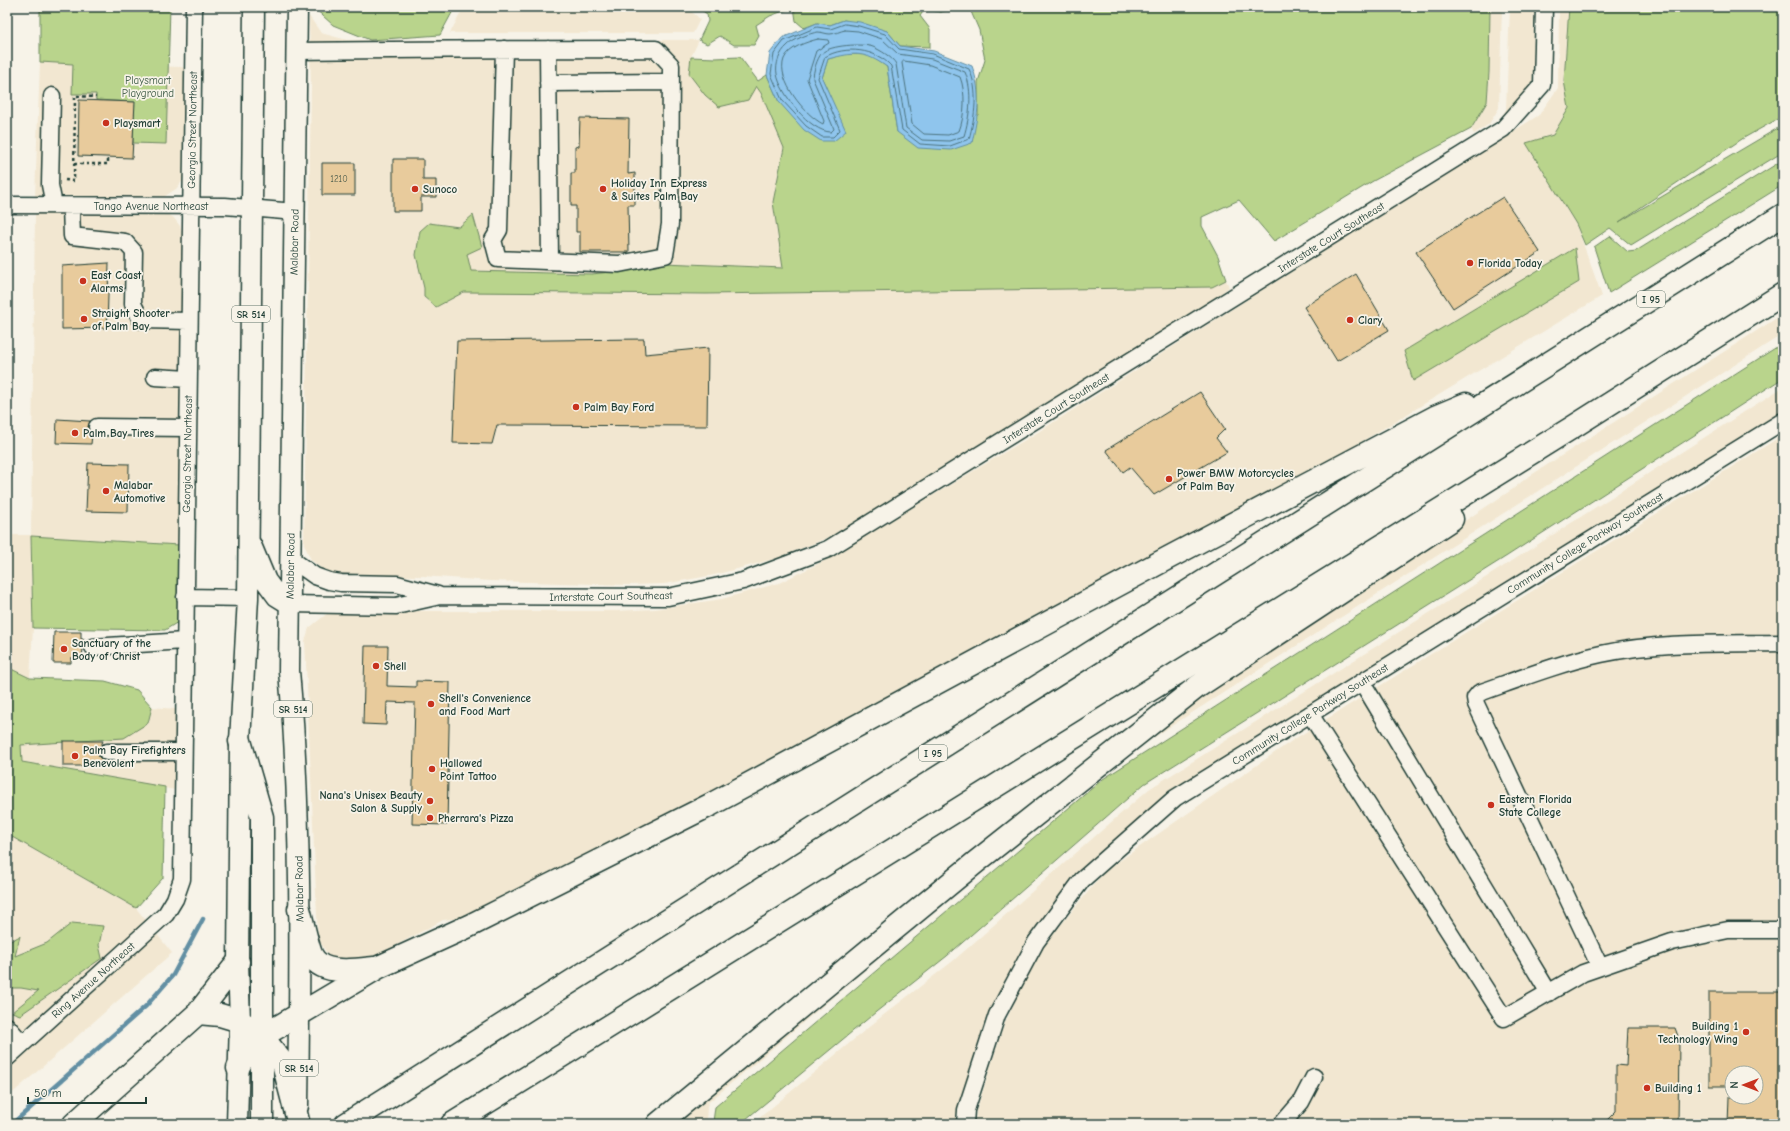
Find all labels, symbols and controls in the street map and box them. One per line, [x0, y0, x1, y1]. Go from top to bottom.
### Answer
street label: Georgia Street Northeast [185, 70, 200, 189]
park label: Playsmart Playground [122, 74, 174, 100]
place label: Playsmart [114, 117, 161, 130]
marker: Playsmart [101, 118, 111, 128]
house number: 1210 [330, 174, 348, 184]
place label: Holiday Inn Express & Suites Palm Bay [611, 177, 707, 203]
place label: Sunoco [423, 183, 458, 196]
marker: Sunoco [410, 184, 420, 194]
marker: Holiday Inn Express & Suites Palm Bay [598, 184, 608, 194]
street label: Interstate Court Southeast [1276, 199, 1388, 276]
street label: Tango Avenue Northeast [94, 200, 209, 213]
street label: Malabar Road [287, 209, 302, 275]
place label: Florida Today [1478, 257, 1542, 270]
marker: Florida Today [1465, 258, 1475, 268]
place label: East Coast Alarms [91, 269, 142, 295]
marker: East Coast Alarms [78, 276, 88, 286]
road number: I 95 [1637, 291, 1665, 307]
road number: SR 514 [232, 306, 270, 322]
place label: Straight Shooter of Palm Bay [92, 307, 170, 333]
marker: Straight Shooter of Palm Bay [79, 314, 89, 324]
place label: Clary [1358, 314, 1382, 327]
marker: Clary [1345, 315, 1355, 325]
street label: Interstate Court Southeast [1001, 370, 1113, 447]
street label: Georgia Street Northeast [180, 394, 195, 513]
place label: Palm Bay Ford [584, 401, 654, 414]
marker: Palm Bay Ford [571, 402, 581, 412]
place label: Palm Bay Tires [83, 427, 154, 440]
marker: Palm Bay Tires [70, 428, 80, 438]
place label: Power BMW Motorcycles of Palm Bay [1177, 467, 1294, 493]
marker: Power BMW Motorcycles of Palm Bay [1164, 474, 1174, 484]
place label: Malabar Automotive [114, 479, 166, 505]
marker: Malabar Automotive [101, 486, 111, 496]
street label: Community College Parkway Southeast [1505, 489, 1667, 597]
street label: Malabar Road [283, 533, 298, 599]
street label: Interstate Court Southeast [549, 589, 673, 604]
place label: Sanctuary of the Body of Christ [72, 637, 152, 663]
marker: Sanctuary of the Body of Christ [59, 644, 69, 654]
place label: Shell [384, 660, 406, 673]
street label: Community College Parkway Southeast [1230, 660, 1392, 768]
marker: Shell [371, 661, 381, 671]
place label: Shell's Convenience and Food Mart [439, 692, 532, 718]
marker: Shell's Convenience and Food Mart [426, 699, 436, 709]
road number: SR 514 [274, 701, 312, 717]
place label: Palm Bay Firefighters Benevolent [83, 744, 186, 770]
road number: I 95 [919, 745, 947, 761]
marker: Palm Bay Firefighters Benevolent [70, 751, 80, 761]
place label: Hallowed Point Tattoo [440, 757, 497, 783]
marker: Hallowed Point Tattoo [427, 764, 437, 774]
place label: Nana's Unisex Beauty Salon & Supply [319, 789, 422, 815]
place label: Eastern Florida State College [1499, 793, 1572, 819]
marker: Nana's Unisex Beauty Salon & Supply [425, 796, 435, 806]
marker: Eastern Florida State College [1486, 800, 1496, 810]
place label: Pherrara's Pizza [438, 812, 514, 825]
marker: Pherrara's Pizza [425, 813, 435, 823]
street label: Malabar Road [292, 856, 307, 922]
street label: Ring Avenue Northeast [49, 939, 138, 1021]
place label: Building 1 Technology Wing [1658, 1020, 1738, 1046]
marker: Building 1 Technology Wing [1741, 1027, 1751, 1037]
road number: SR 514 [280, 1060, 318, 1076]
north arrow [1724, 1065, 1764, 1105]
scale bar [28, 1079, 146, 1105]
text: N [1728, 1081, 1741, 1089]
place label: Building 1 [1655, 1082, 1701, 1095]
marker: Building 1 [1642, 1083, 1652, 1093]
text: 50 m [34, 1086, 62, 1100]

